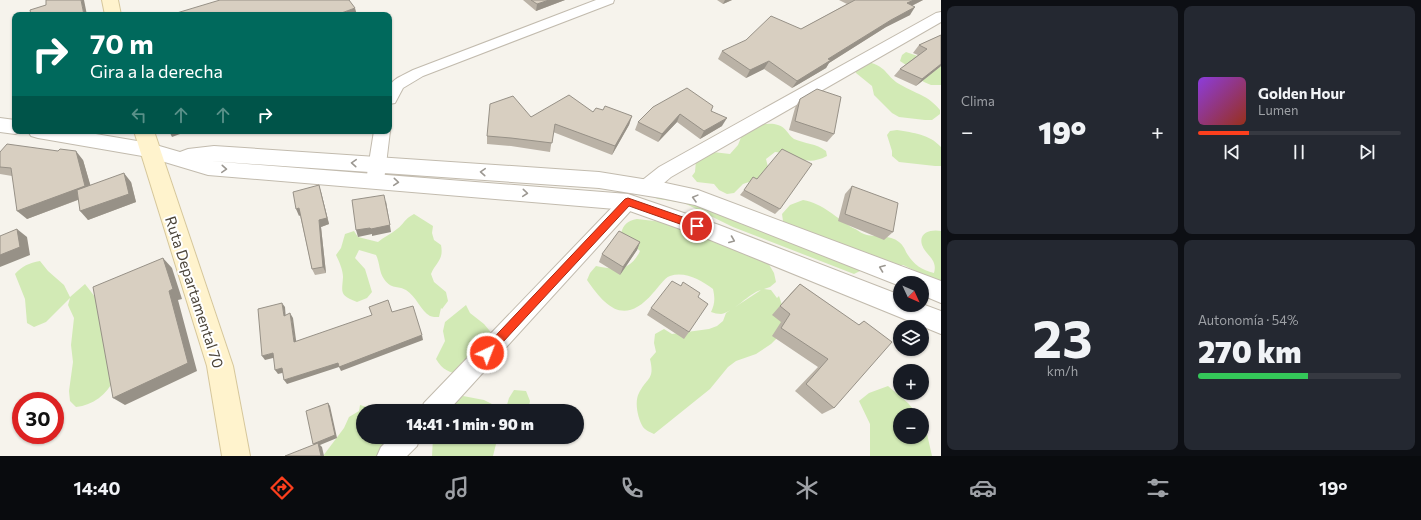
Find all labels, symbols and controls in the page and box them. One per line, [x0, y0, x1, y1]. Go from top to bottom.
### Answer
text: 70 m [90, 26, 154, 60]
icon: right [24, 28, 76, 80]
text: Gira a la derecha [90, 60, 223, 82]
text: Golden Hour [1258, 84, 1345, 102]
text: Clima [961, 93, 995, 109]
text: Lumen [1258, 102, 1298, 118]
icon: left [128, 104, 150, 126]
icon: ahead [170, 104, 192, 126]
icon: ahead [212, 104, 234, 126]
icon: right [254, 104, 276, 126]
text: 19° [1038, 113, 1086, 150]
text: − [961, 118, 974, 145]
text: + [1151, 118, 1164, 145]
icon: previous [1221, 141, 1243, 163]
icon: pause [1288, 141, 1310, 163]
icon: next [1356, 141, 1378, 163]
one-way arrow [351, 158, 357, 167]
one-way arrow [221, 165, 227, 174]
one-way arrow [480, 167, 486, 176]
one-way arrow [393, 178, 399, 187]
one-way arrow [522, 189, 528, 198]
one-way arrow [692, 194, 699, 203]
pin [680, 209, 714, 243]
street label: Ruta Departamental 70 [162, 214, 228, 370]
icon: arrive [686, 215, 708, 237]
one-way arrow [729, 235, 736, 243]
one-way arrow [879, 265, 886, 273]
north arrow [893, 276, 929, 312]
map controls [893, 276, 929, 444]
text: 23 [1033, 305, 1092, 369]
text: Autonomía · 54% [1198, 312, 1299, 328]
button: layers [893, 320, 929, 356]
position arrow [466, 332, 508, 374]
text: 270 km [1198, 332, 1302, 369]
text: km/h [1047, 363, 1078, 379]
button: + [893, 364, 929, 400]
speed limit sign: 30 [12, 392, 64, 444]
button: − [893, 408, 929, 444]
text: 14:41 · 1 min · 90 m [406, 415, 534, 433]
icon: directions [268, 474, 296, 502]
icon: music [443, 474, 471, 502]
icon: phone [618, 474, 646, 502]
icon: climate [793, 474, 821, 502]
icon: car [969, 474, 997, 502]
icon: filters [1144, 474, 1172, 502]
text: 14:40 [74, 477, 121, 499]
text: 19° [1319, 477, 1347, 499]

